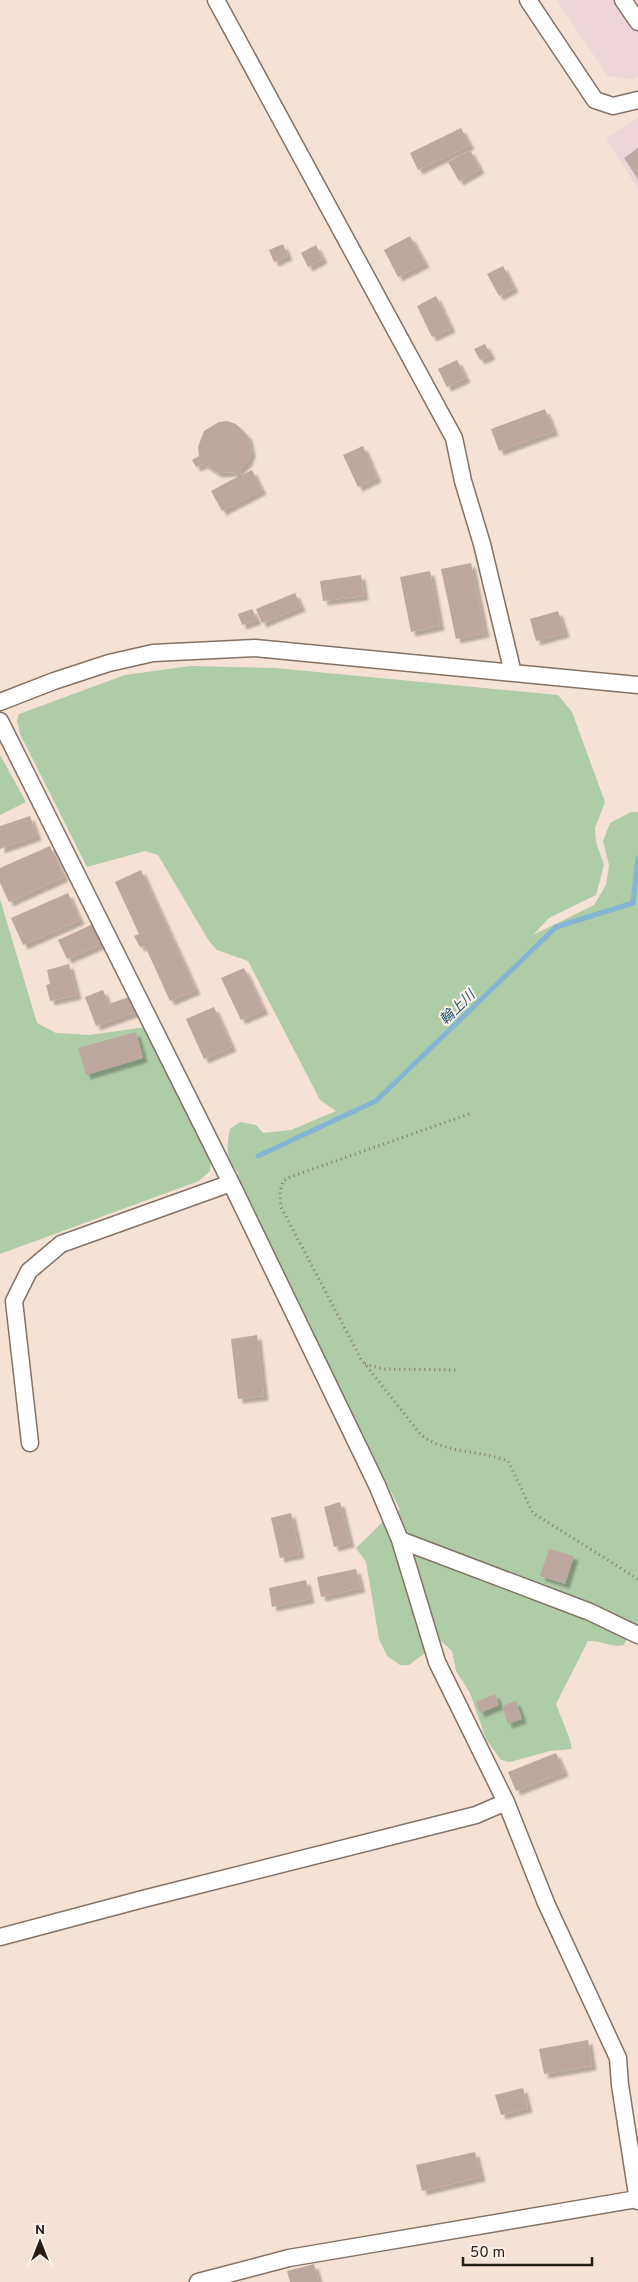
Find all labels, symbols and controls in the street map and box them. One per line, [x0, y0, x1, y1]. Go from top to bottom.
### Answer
water label: 輪上川 [437, 986, 480, 1029]
north arrow [15, 2217, 65, 2267]
text: N [35, 2222, 45, 2239]
scale bar [463, 2234, 592, 2266]
text: 50 m [470, 2244, 505, 2263]

